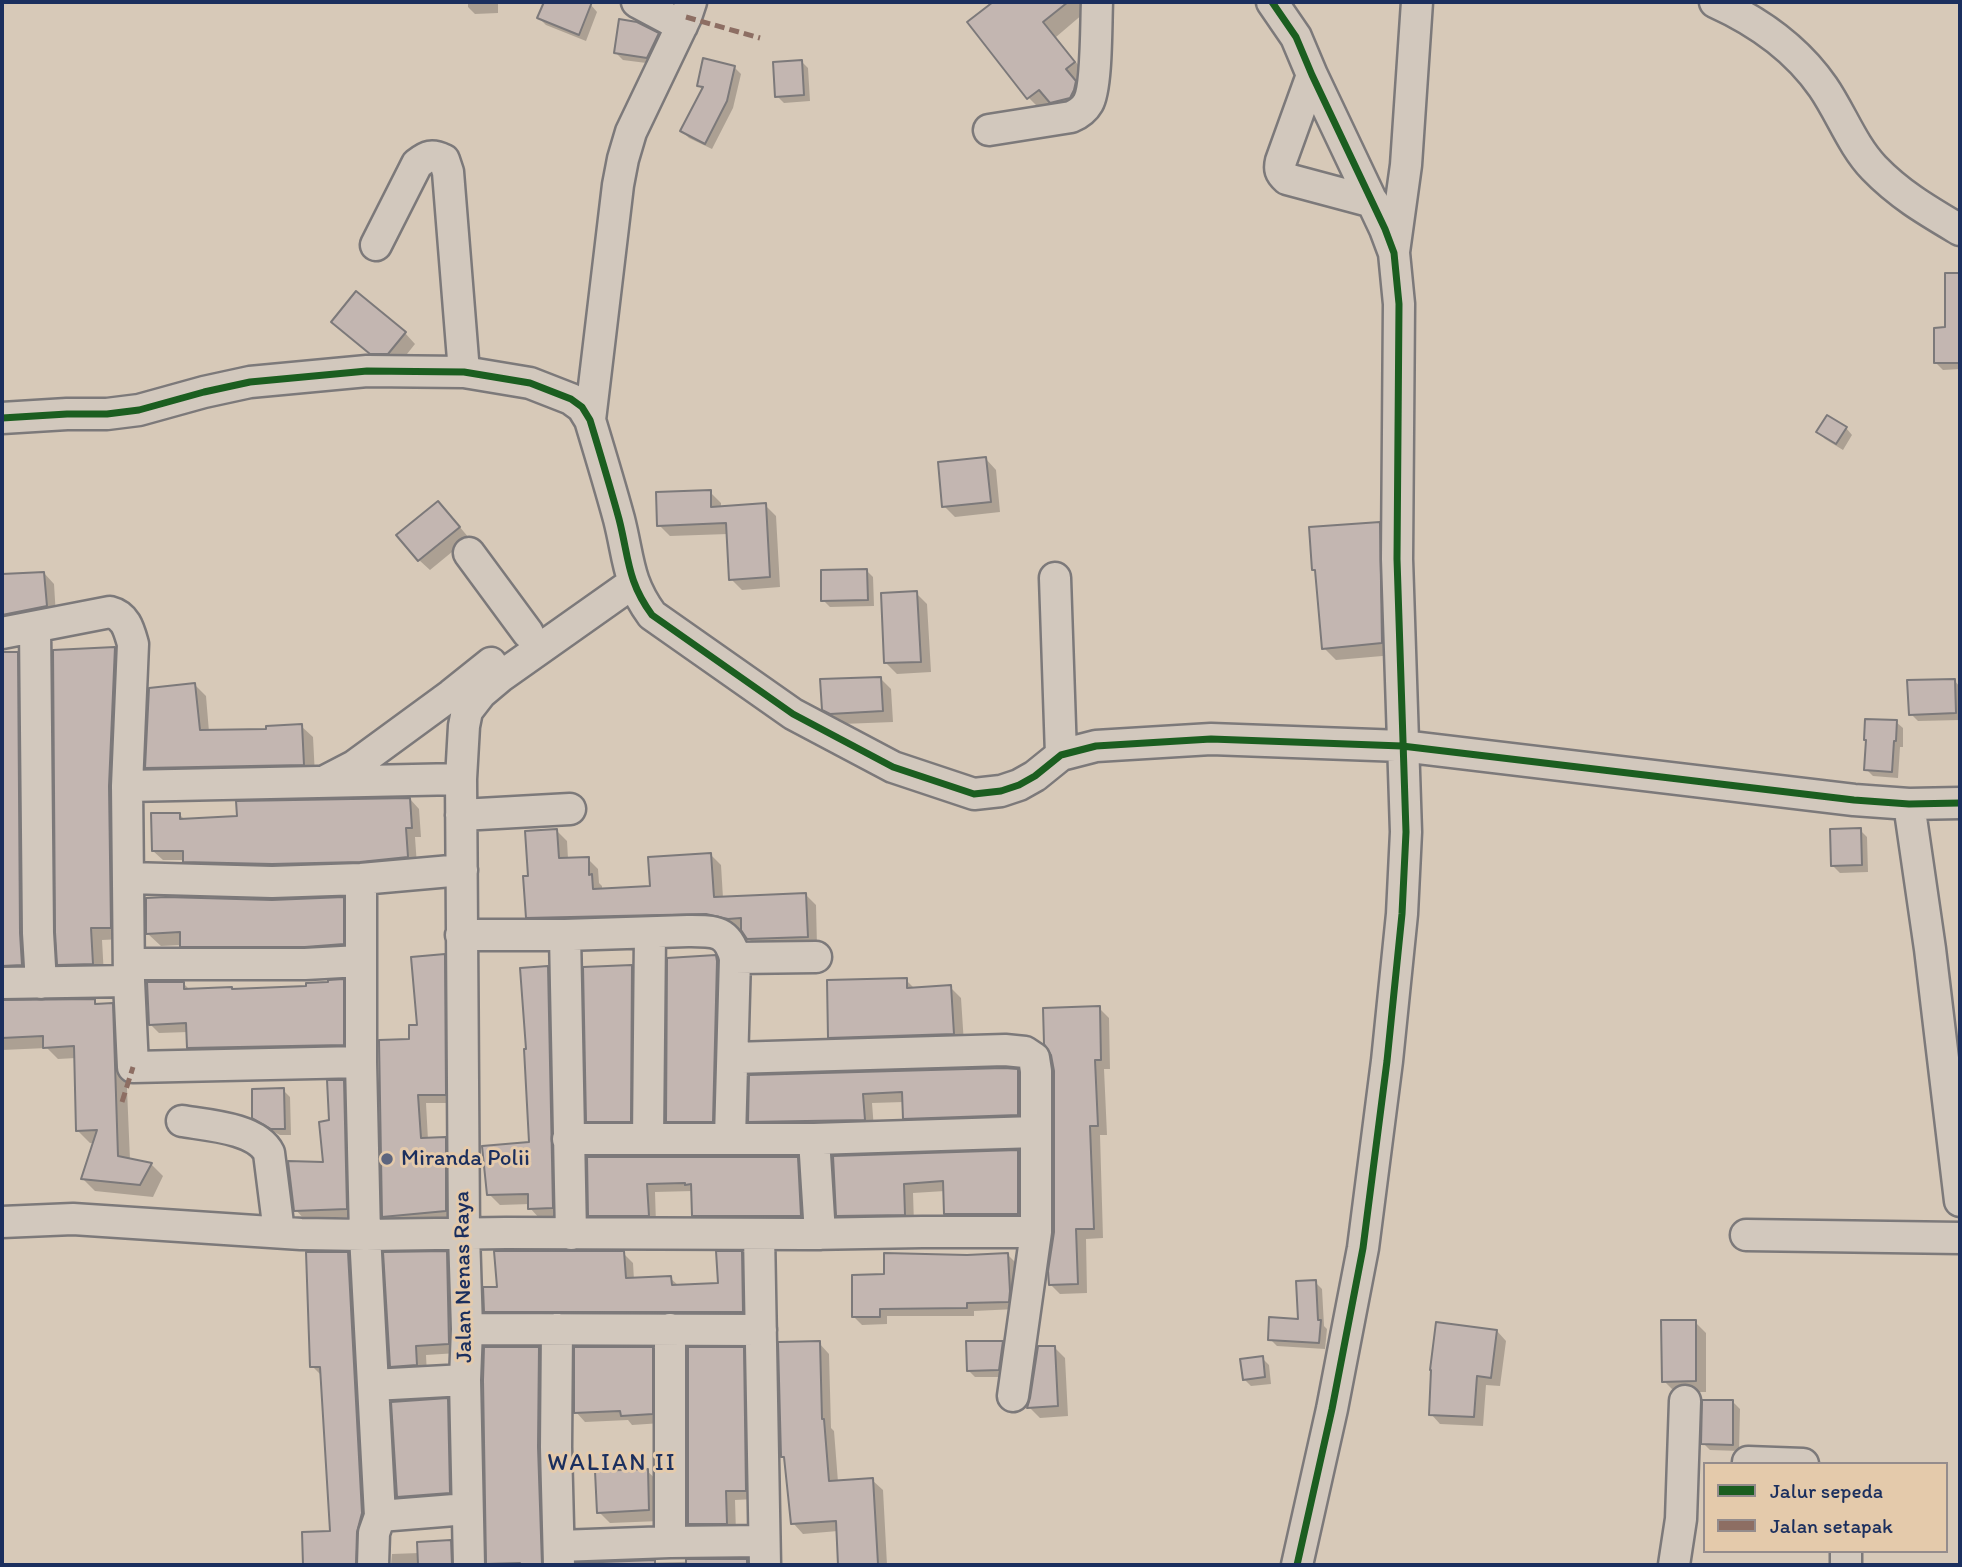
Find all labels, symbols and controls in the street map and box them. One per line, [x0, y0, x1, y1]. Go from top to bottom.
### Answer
place label: Miranda Polii [401, 1145, 530, 1173]
marker: Miranda Polii [379, 1151, 395, 1167]
street label: Jalan Nenas Raya [449, 1191, 479, 1363]
district label: WALIAN II [551, 1450, 673, 1478]
legend [1703, 1462, 1948, 1553]
text: Jalur sepeda [1770, 1478, 1883, 1503]
text: Jalan setapak [1770, 1513, 1893, 1538]

